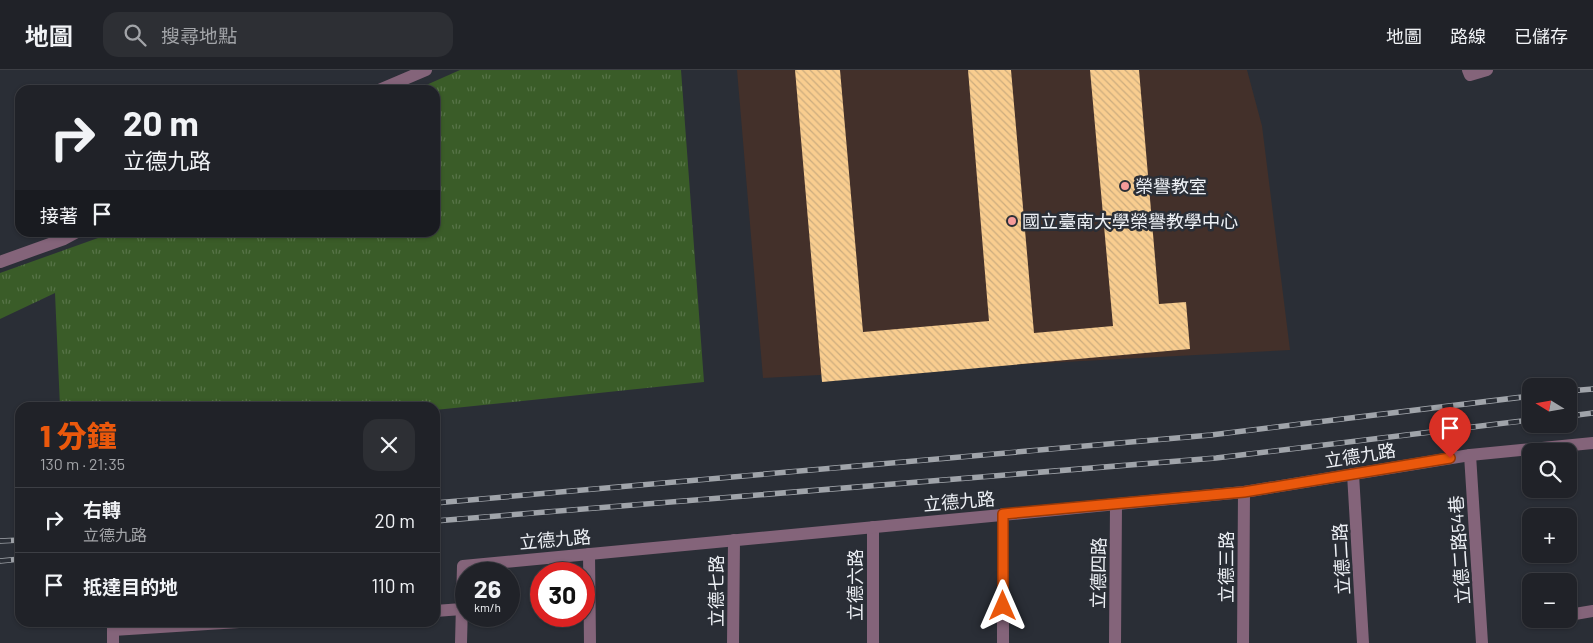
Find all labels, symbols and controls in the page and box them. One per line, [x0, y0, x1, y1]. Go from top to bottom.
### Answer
search box [103, 12, 453, 57]
text: 地圖 [25, 21, 73, 50]
icon: search [121, 21, 149, 49]
text: 搜尋地點 [161, 24, 237, 47]
text: 地圖 [1386, 25, 1422, 47]
text: 路線 [1450, 25, 1486, 47]
text: 已儲存 [1514, 25, 1568, 47]
text: 20 m [123, 101, 199, 143]
icon: right [40, 105, 105, 170]
text: 立德九路 [123, 147, 211, 173]
place label: 榮譽教室 [1135, 175, 1207, 197]
marker: 榮譽教室 [1119, 180, 1131, 192]
icon: arrive [88, 200, 116, 228]
text: 接著 [40, 204, 78, 227]
place label: 國立臺南大學榮譽教學中心 [1022, 210, 1238, 232]
marker: 國立臺南大學榮譽教學中心 [1006, 215, 1018, 227]
north arrow [1522, 378, 1578, 432]
map controls [1522, 378, 1577, 628]
pin [1429, 407, 1471, 458]
icon: arrive [1436, 414, 1464, 442]
text: 1 分鐘 [40, 417, 117, 453]
button: close [363, 419, 415, 471]
street label: 立德九路 [1323, 439, 1397, 471]
button: search [1522, 443, 1577, 498]
text: 130 m · 21:35 [40, 454, 125, 473]
street label: 立德九路 [922, 487, 996, 515]
street label: 立德二路54巷 [1444, 495, 1474, 605]
text: 右轉 [83, 498, 121, 521]
icon: right [40, 506, 68, 534]
button: + [1522, 508, 1577, 563]
text: 20 m [375, 509, 415, 532]
street label: 立德二路 [1328, 522, 1354, 596]
text: 立德九路 [83, 525, 147, 544]
street label: 立德九路 [518, 525, 592, 553]
street label: 立德三路 [1215, 531, 1237, 603]
street label: 立德四路 [1086, 537, 1110, 609]
street label: 立德六路 [844, 549, 866, 621]
street label: 立德七路 [705, 555, 727, 627]
speed limit sign: 30 [530, 562, 595, 627]
icon: arrive [40, 571, 68, 599]
text: 26 [474, 573, 501, 603]
button: − [1522, 573, 1577, 628]
text: 110 m [371, 574, 415, 597]
text: 抵達目的地 [83, 575, 178, 598]
position arrow [976, 579, 1028, 631]
text: km/h [474, 600, 501, 614]

